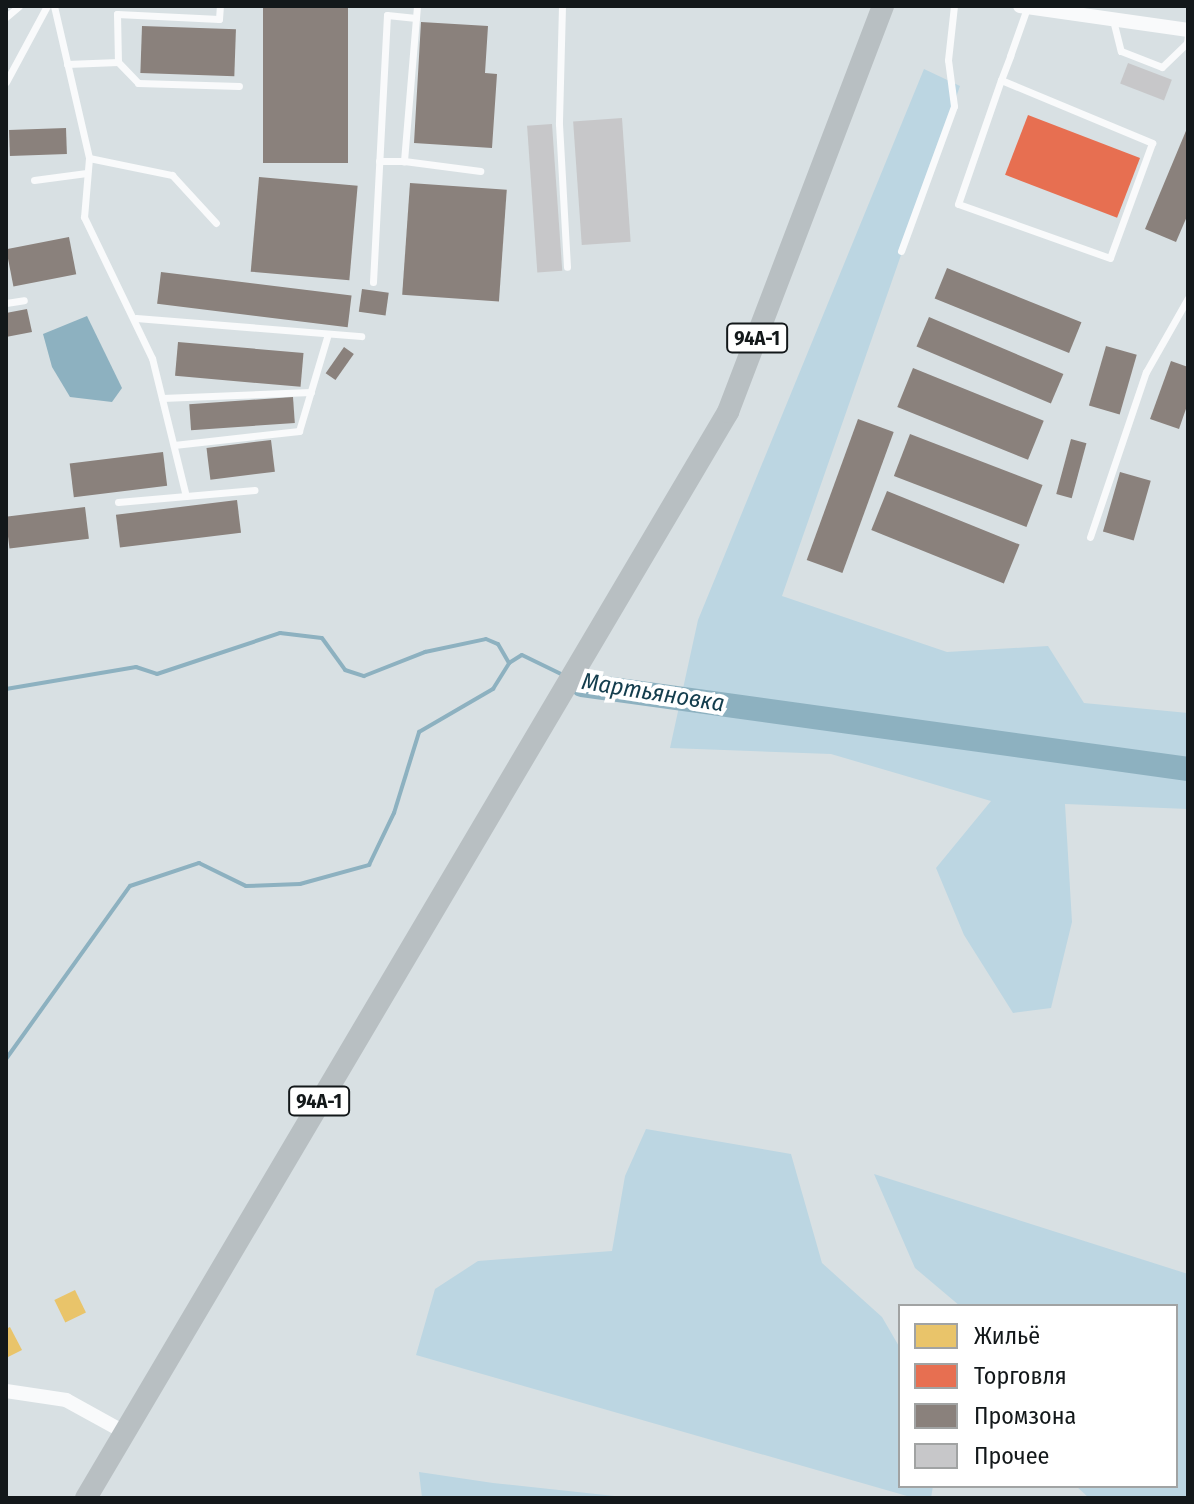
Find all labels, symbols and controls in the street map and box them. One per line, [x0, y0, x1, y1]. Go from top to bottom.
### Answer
road number: 94А-1 [725, 322, 789, 354]
water label: Мартьяновка [580, 668, 726, 718]
road number: 94А-1 [287, 1085, 351, 1117]
legend [898, 1304, 1178, 1488]
text: Жильё [974, 1322, 1040, 1350]
text: Торговля [974, 1362, 1067, 1390]
text: Промзона [974, 1402, 1076, 1430]
text: Прочее [974, 1442, 1049, 1470]

